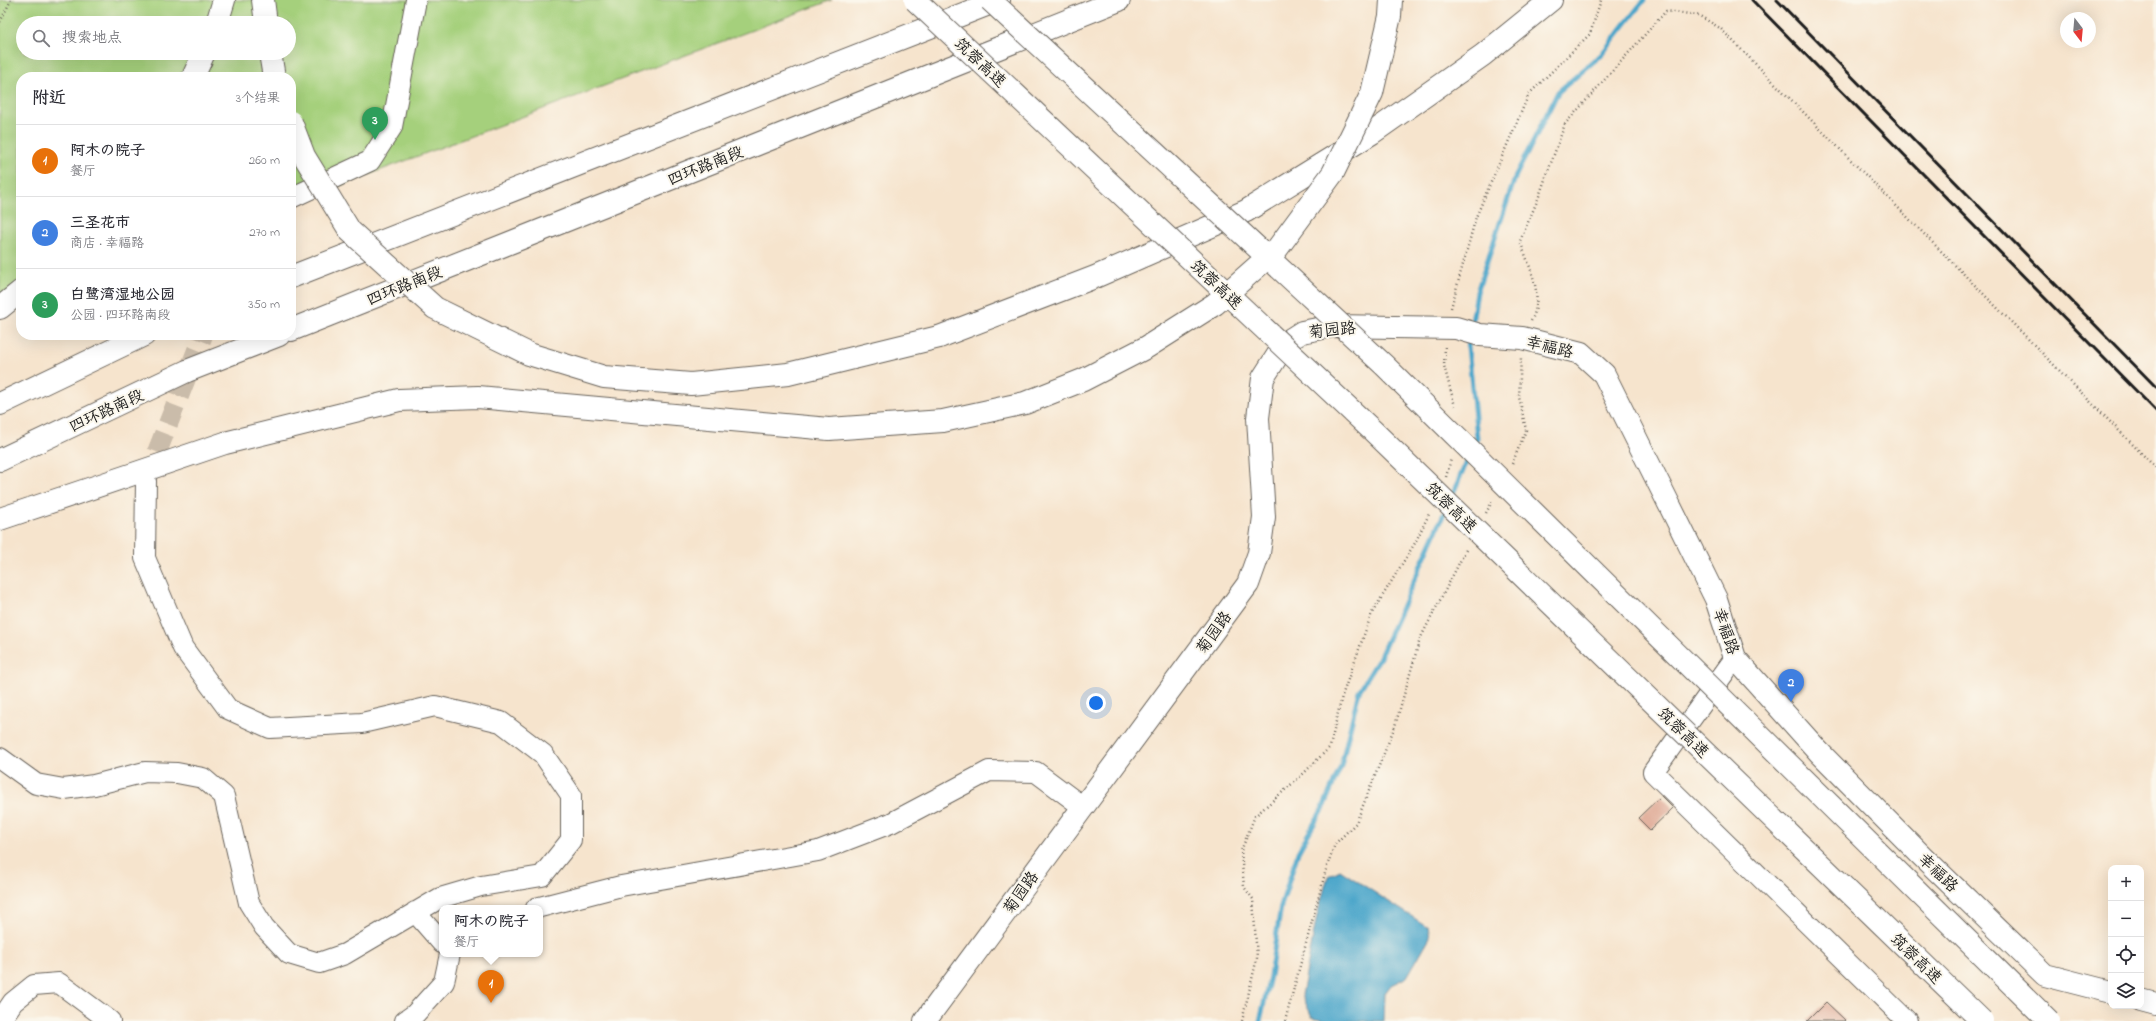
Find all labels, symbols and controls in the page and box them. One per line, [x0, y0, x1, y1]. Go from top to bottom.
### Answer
north arrow [2060, 12, 2096, 48]
search box [16, 16, 296, 60]
icon: search [30, 27, 52, 49]
text: 搜索地点 [62, 27, 122, 49]
street label: 筑蓉高速 [948, 33, 1011, 94]
text: 附近 [32, 86, 66, 111]
text: 3个结果 [236, 89, 280, 108]
pin: 3 [362, 107, 388, 140]
text: 阿木の院子 [70, 140, 145, 162]
street label: 四环路南段 [664, 141, 747, 193]
text: 1 [43, 151, 47, 170]
text: 260 m [249, 151, 280, 170]
text: 餐厅 [70, 162, 96, 181]
text: 三圣花市 [70, 212, 130, 234]
text: 2 [42, 223, 48, 242]
text: 270 m [249, 223, 280, 242]
text: 商店 · 幸福路 [70, 234, 144, 253]
street label: 筑蓉高速 [1184, 255, 1247, 316]
street label: 四环路南段 [363, 261, 446, 313]
text: 白鹭湾湿地公园 [70, 284, 175, 306]
text: 3 [42, 295, 48, 314]
text: 350 m [248, 295, 280, 314]
text: 公园 · 四环路南段 [70, 306, 170, 325]
street label: 菊园路 [1307, 317, 1357, 345]
street label: 幸福路 [1523, 330, 1576, 365]
street label: 四环路南段 [66, 384, 148, 440]
street label: 筑蓉高速 [1419, 478, 1482, 539]
street label: 幸福路 [1706, 605, 1744, 658]
street label: 菊园路 [1191, 607, 1238, 660]
pin: 2 [1778, 669, 1804, 702]
your location [1086, 693, 1106, 713]
street label: 筑蓉高速 [1651, 703, 1714, 764]
street label: 幸福路 [1912, 848, 1963, 899]
map controls [2108, 865, 2144, 1009]
button: + [2108, 865, 2144, 901]
street label: 菊园路 [998, 867, 1045, 920]
button: − [2108, 901, 2144, 937]
popup [439, 905, 543, 957]
text: 阿木の院子 [453, 911, 529, 933]
street label: 筑蓉高速 [1884, 929, 1947, 990]
text: 餐厅 [453, 933, 480, 952]
button: locate [2108, 937, 2144, 973]
pin: 1 [478, 970, 504, 1003]
button: layers [2108, 973, 2144, 1009]

